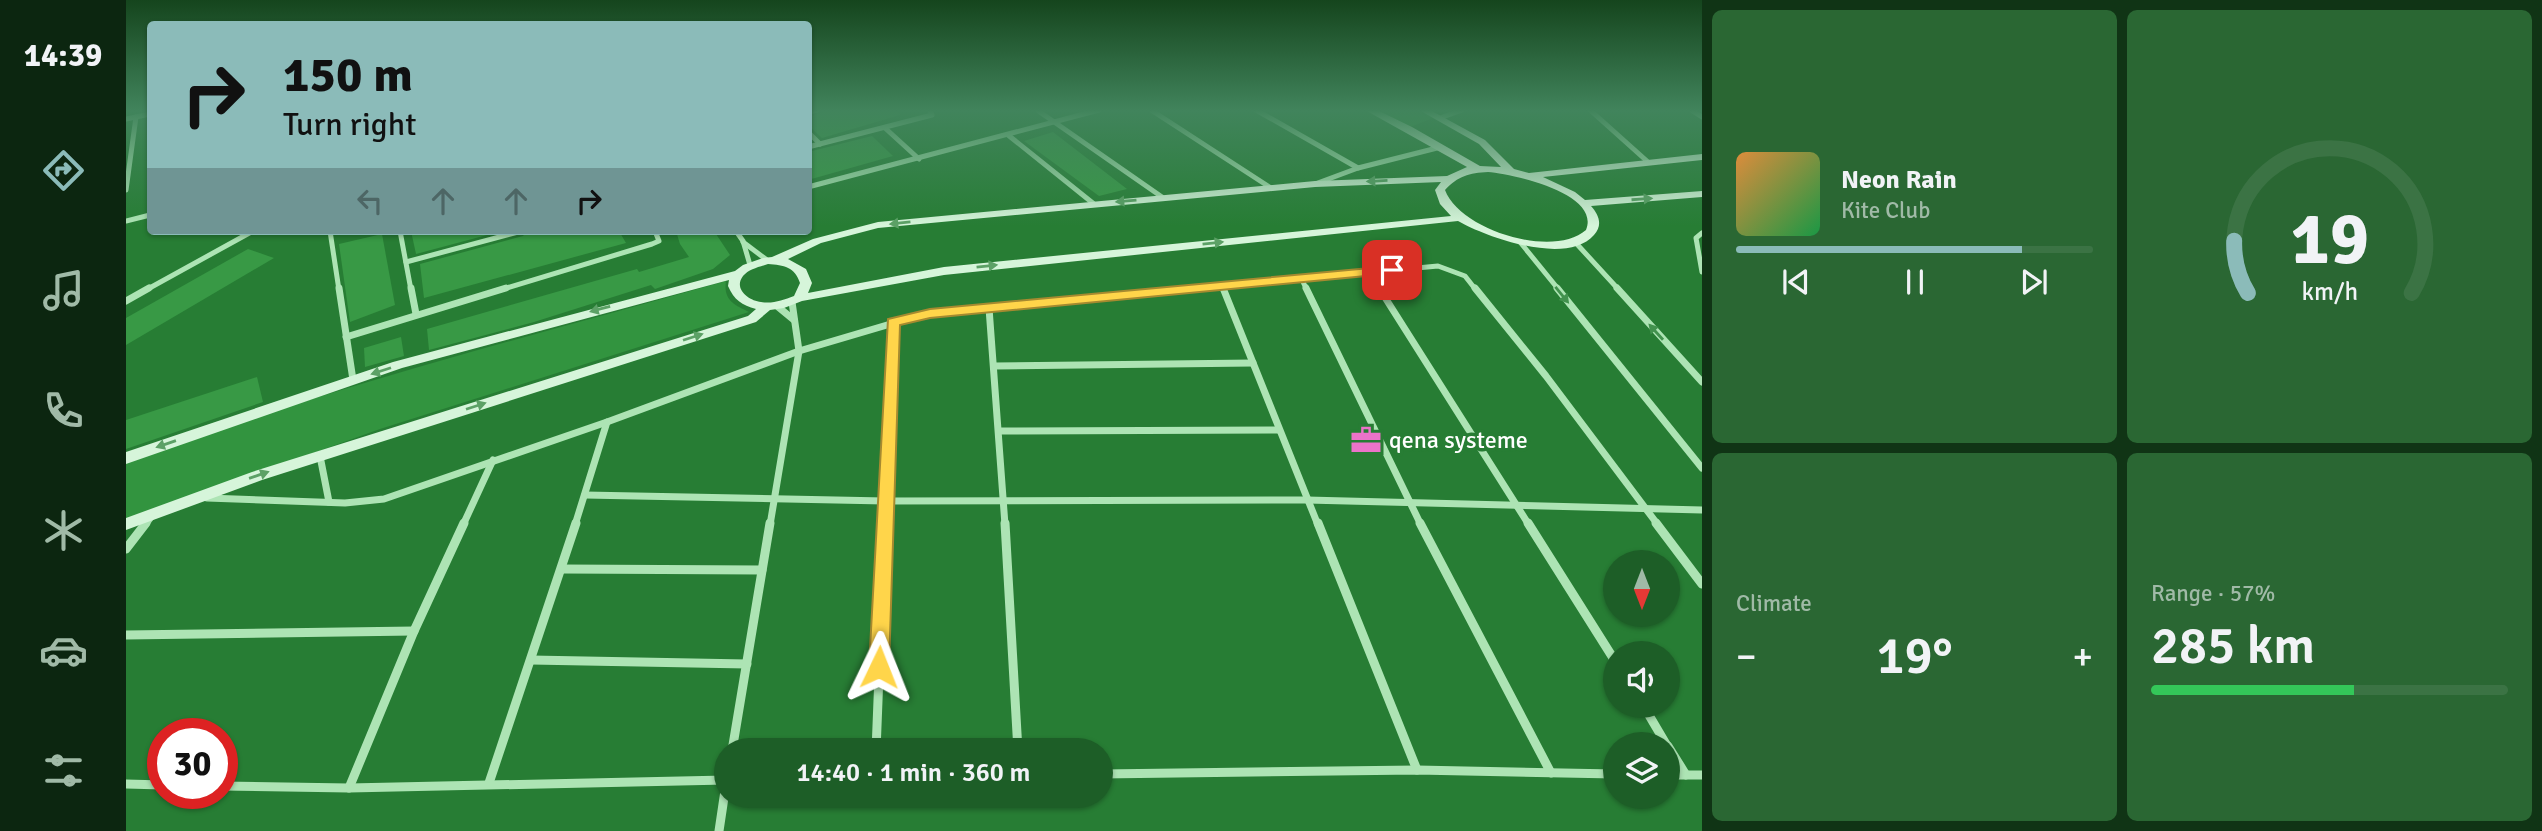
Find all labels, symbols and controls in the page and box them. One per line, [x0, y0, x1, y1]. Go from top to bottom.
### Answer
text: 14:39 [24, 36, 102, 75]
text: 150 m [283, 45, 413, 105]
icon: right [168, 49, 259, 140]
text: Turn right [283, 105, 416, 144]
icon: directions [39, 146, 88, 195]
text: Neon Rain [1841, 164, 1957, 196]
one-way arrow [1366, 176, 1388, 187]
icon: left [351, 182, 389, 220]
icon: ahead [424, 182, 462, 220]
icon: ahead [497, 182, 535, 220]
icon: right [570, 182, 608, 220]
one-way arrow [1632, 193, 1654, 204]
text: 19 [2290, 195, 2369, 284]
one-way arrow [1115, 196, 1137, 207]
text: Kite Club [1841, 196, 1930, 225]
one-way arrow [889, 217, 911, 228]
one-way arrow [1203, 237, 1225, 248]
pin [1362, 240, 1422, 300]
icon: arrive [1373, 251, 1411, 289]
one-way arrow [976, 261, 998, 272]
icon: previous [1777, 263, 1815, 301]
icon: pause [1896, 263, 1934, 301]
icon: next [2015, 263, 2053, 301]
icon: music [39, 266, 88, 315]
text: km/h [2301, 276, 2358, 307]
one-way arrow [1555, 285, 1570, 303]
one-way arrow [590, 305, 611, 315]
one-way arrow [1648, 323, 1664, 341]
one-way arrow [682, 332, 703, 342]
one-way arrow [371, 366, 392, 376]
icon: phone [39, 386, 88, 435]
one-way arrow [466, 401, 487, 411]
office icon: qena systeme [1349, 423, 1383, 457]
place label: qena systeme [1389, 425, 1528, 455]
one-way arrow [155, 439, 176, 450]
one-way arrow [249, 469, 270, 480]
icon: climate [39, 506, 88, 555]
north arrow [1603, 550, 1680, 626]
map controls [1603, 550, 1680, 809]
text: Range · 57% [2151, 579, 2275, 608]
text: Climate [1736, 589, 1812, 618]
text: 285 km [2151, 614, 2315, 678]
text: 19° [1876, 624, 1953, 688]
icon: car [39, 626, 88, 675]
position arrow [842, 630, 916, 704]
text: − [1736, 633, 1757, 680]
text: + [2072, 633, 2093, 680]
button: sound [1603, 641, 1680, 718]
speed limit sign: 30 [147, 718, 238, 809]
button: layers [1603, 732, 1680, 809]
icon: filters [39, 746, 88, 795]
text: 14:40 · 1 min · 360 m [797, 757, 1030, 789]

